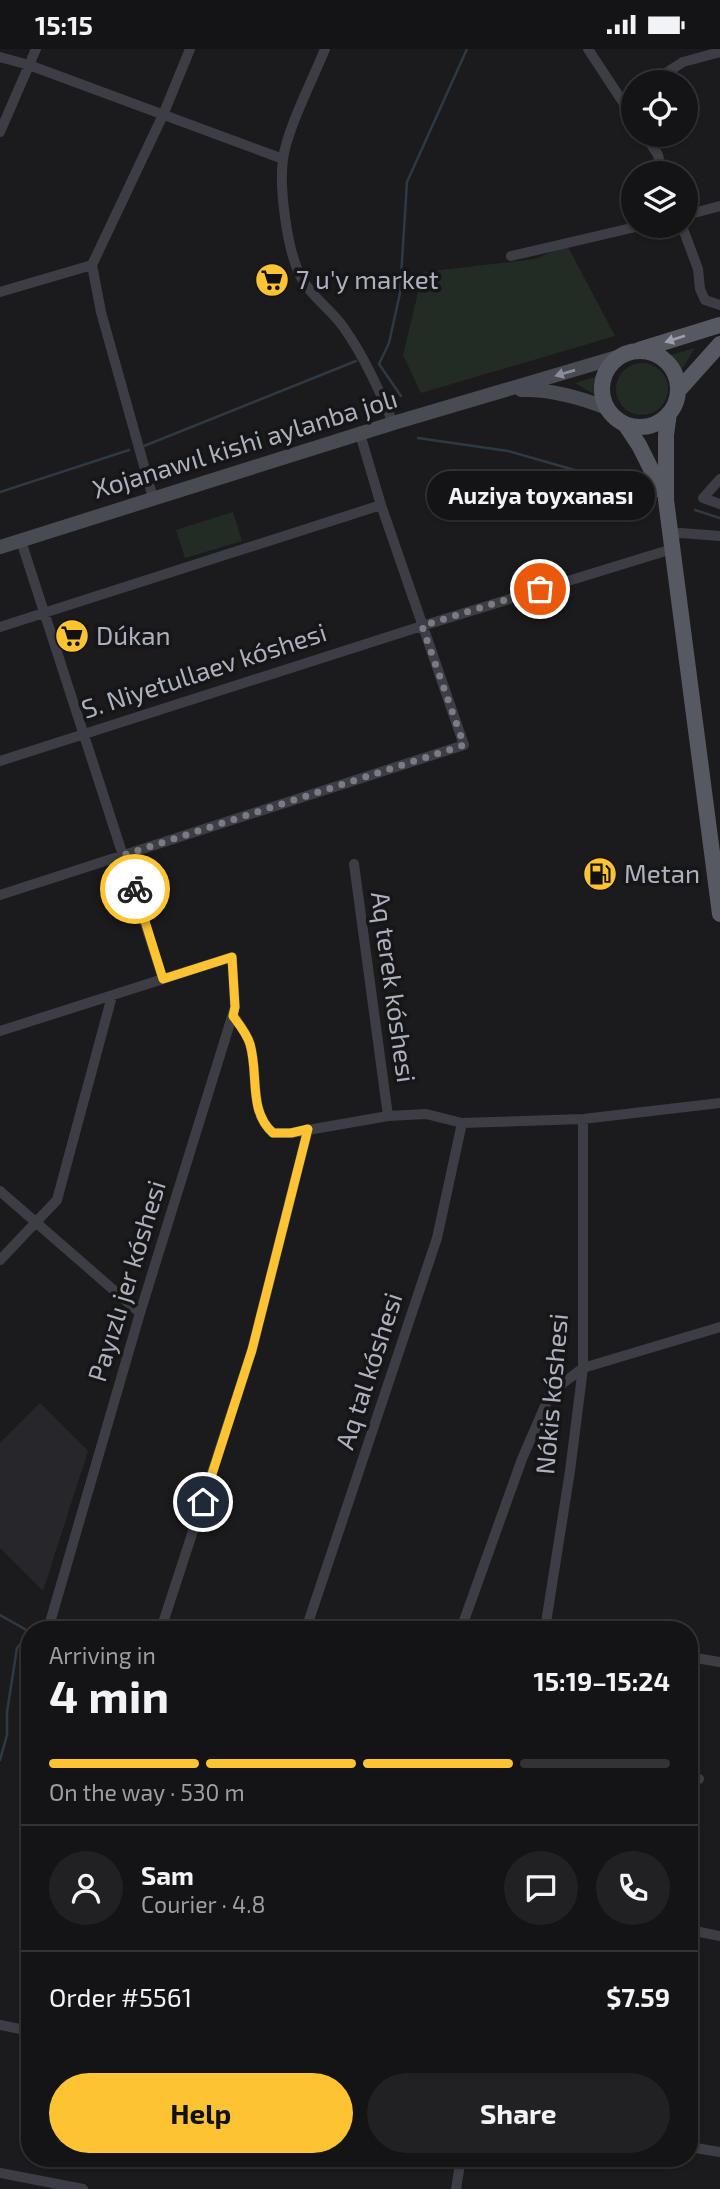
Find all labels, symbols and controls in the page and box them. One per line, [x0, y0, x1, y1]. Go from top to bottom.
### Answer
text: 15:15 [35, 9, 93, 40]
map controls [621, 70, 698, 238]
button: locate [621, 70, 698, 147]
button: layers [621, 161, 698, 238]
supermarket icon: 7 u'y market [253, 261, 291, 299]
place label: 7 u'y market [296, 263, 439, 294]
one-way arrow [664, 334, 685, 345]
one-way arrow [554, 368, 575, 378]
street label: Xojanawıl kishi aylanba jolı [88, 381, 401, 504]
callout: Auziya toyxanası [426, 470, 654, 519]
text: Auziya toyxanası [448, 481, 634, 509]
pin [510, 559, 570, 619]
icon: bag [521, 570, 559, 608]
street label: S. Niyetullaev kóshesi [77, 615, 330, 724]
supermarket icon: Dúkan [53, 617, 91, 655]
place label: Dúkan [96, 619, 171, 650]
courier [100, 854, 170, 924]
fuel station icon: Metan [581, 855, 619, 893]
place label: Metan [624, 857, 700, 888]
icon: bike [116, 870, 154, 908]
street label: Aq terek kóshesi [366, 889, 423, 1084]
street label: Payızlı jer kóshesi [80, 1176, 171, 1385]
street label: Aq tal kóshesi [328, 1288, 407, 1453]
street label: Nókis kóshesi [528, 1312, 573, 1476]
pin [173, 1472, 233, 1532]
icon: home [184, 1483, 222, 1521]
text: Arriving in [49, 1641, 156, 1669]
text: 15:19–15:24 [533, 1665, 670, 1696]
text: 4 min [49, 1667, 169, 1722]
text: On the way · 530 m [49, 1778, 245, 1806]
button: person [49, 1851, 123, 1925]
button: chat [504, 1851, 578, 1925]
button: phone [596, 1851, 670, 1925]
text: Sam [141, 1859, 194, 1890]
text: Courier · 4.8 [141, 1890, 265, 1918]
text: Order #5561 [49, 1981, 192, 2012]
text: $7.59 [606, 1981, 670, 2012]
button: Help [49, 2073, 353, 2153]
button: Share [367, 2073, 670, 2153]

